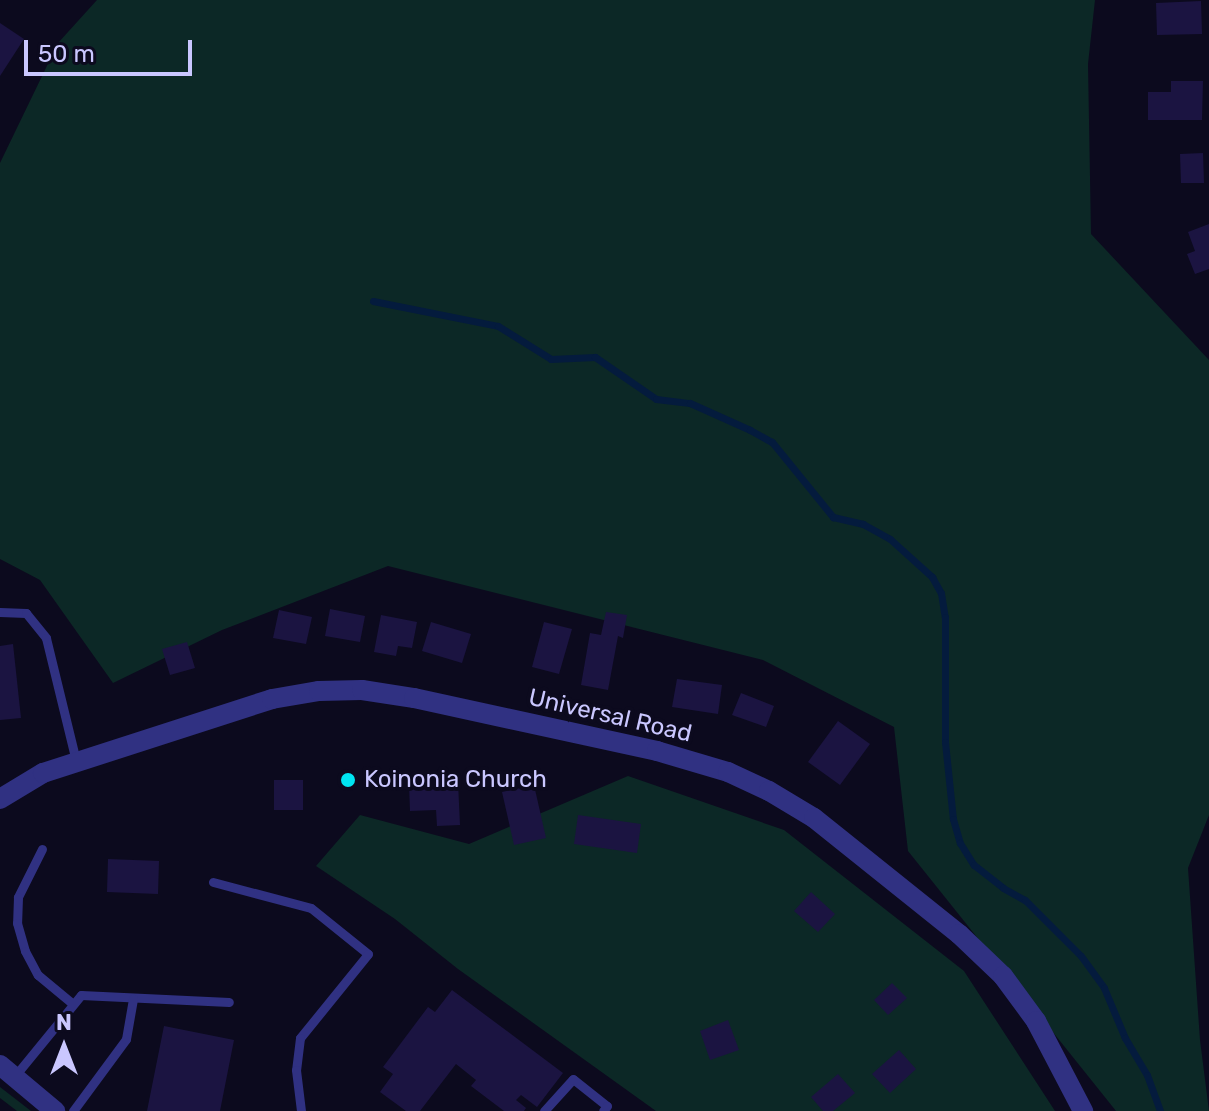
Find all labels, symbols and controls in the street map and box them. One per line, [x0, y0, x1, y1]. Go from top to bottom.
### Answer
scale bar [28, 24, 196, 74]
text: 50 m [38, 40, 95, 68]
street label: Universal Road [526, 683, 694, 749]
place label: Koinonia Church [364, 766, 547, 794]
marker: Koinonia Church [339, 771, 357, 789]
north arrow [24, 1007, 104, 1087]
text: N [56, 1009, 72, 1036]

